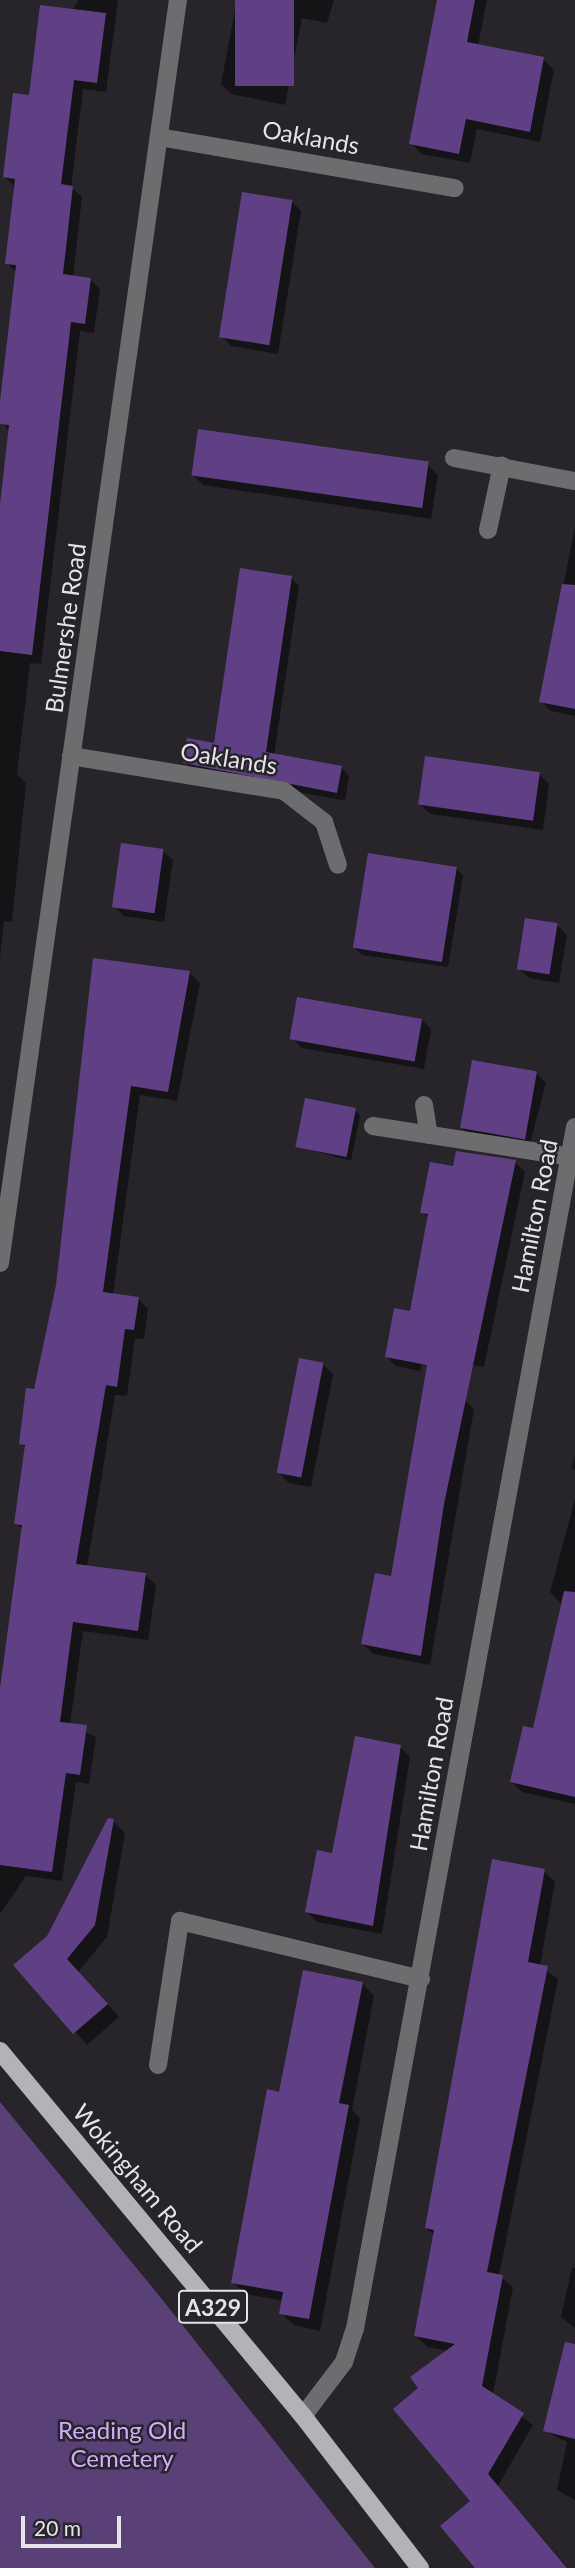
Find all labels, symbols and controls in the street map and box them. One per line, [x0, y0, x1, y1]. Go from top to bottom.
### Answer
street label: Oaklands [260, 114, 362, 160]
street label: Bulmershe Road [39, 541, 91, 715]
street label: Oaklands [178, 736, 280, 780]
street label: Hamilton Road [505, 1137, 563, 1295]
street label: Hamilton Road [403, 1695, 459, 1853]
street label: Wokingham Road [67, 2098, 209, 2258]
road number: A329 [178, 2288, 248, 2326]
park label: Reading Old Cemetery [58, 2416, 186, 2472]
scale bar [24, 2502, 124, 2546]
text: 20 m [34, 2515, 81, 2540]

